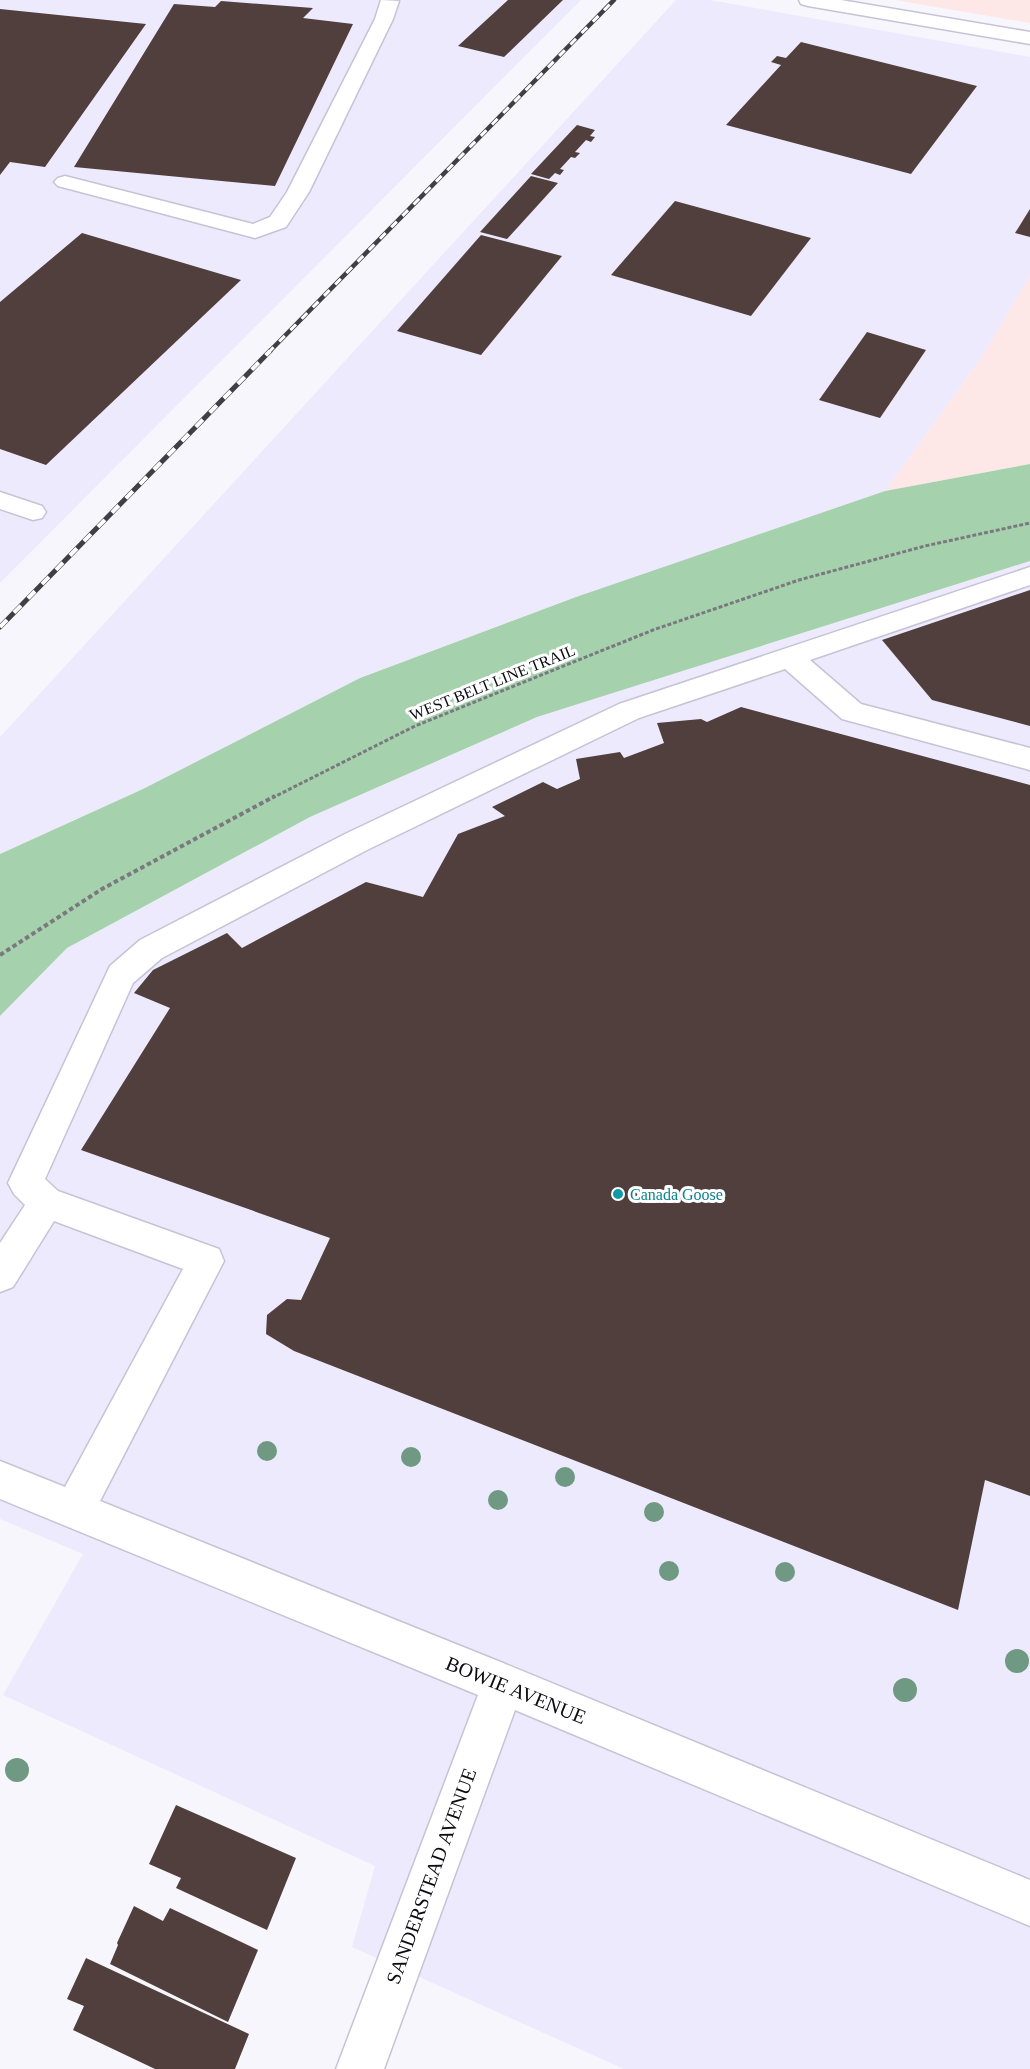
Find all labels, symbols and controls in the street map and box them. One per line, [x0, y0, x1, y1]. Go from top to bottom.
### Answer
street label: WEST BELT LINE TRAIL [407, 641, 577, 723]
place label: Canada Goose [630, 1186, 723, 1203]
marker: Canada Goose [611, 1187, 625, 1201]
street label: BOWIE AVENUE [443, 1652, 589, 1728]
street label: SANDERSTEAD AVENUE [382, 1765, 480, 1987]

